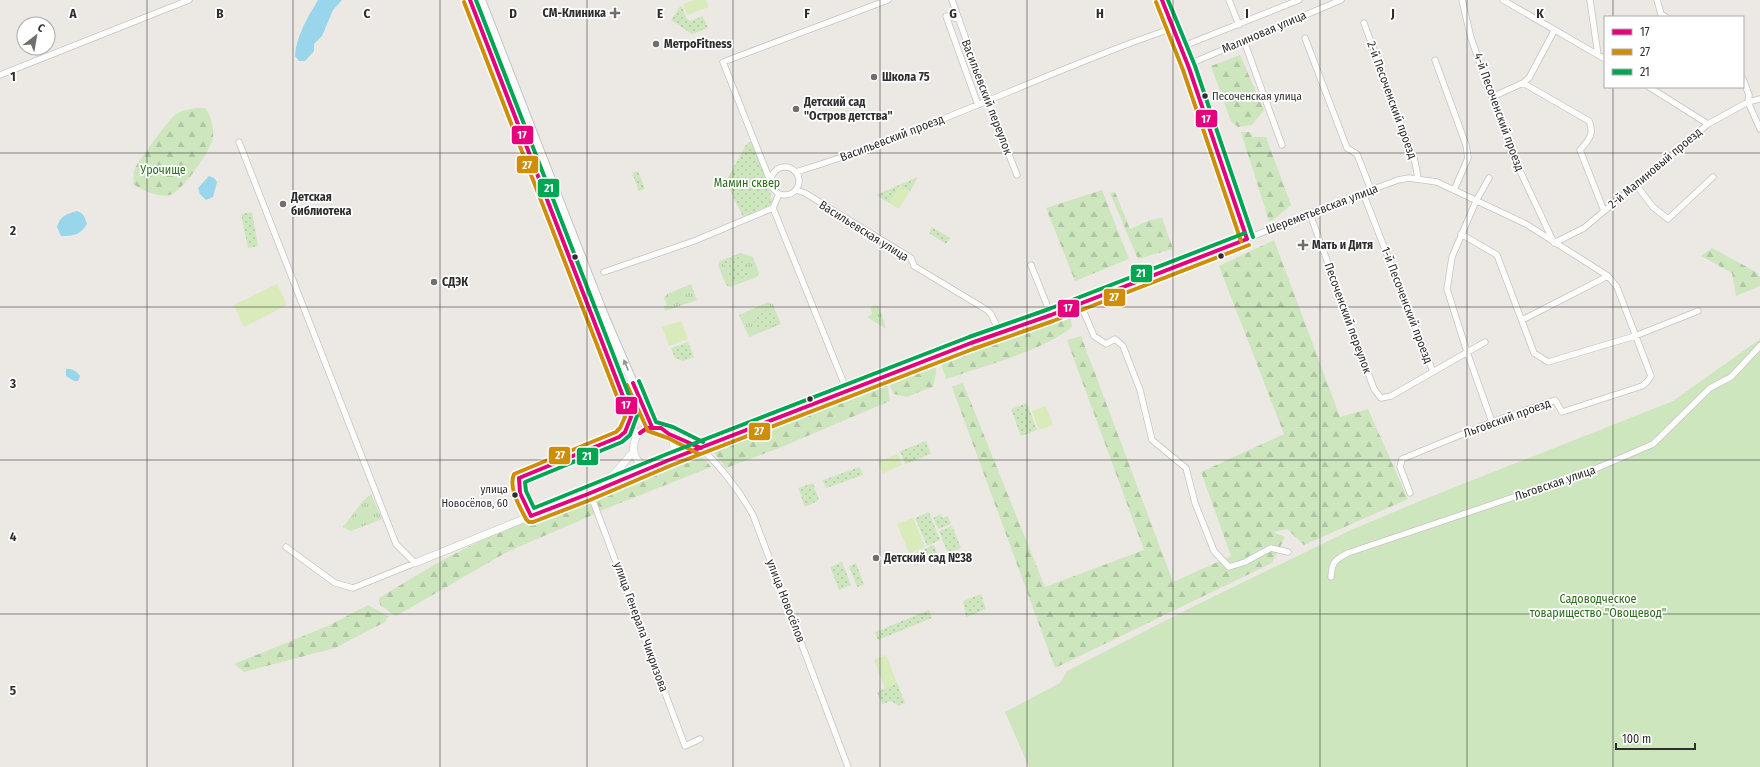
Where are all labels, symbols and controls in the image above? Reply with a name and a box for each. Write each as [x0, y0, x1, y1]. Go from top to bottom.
text: A [68, 6, 77, 21]
text: B [216, 6, 224, 21]
text: C [364, 6, 371, 21]
text: D [509, 6, 517, 21]
place label: СМ-Клиника [543, 6, 606, 20]
text: E [657, 6, 663, 21]
text: F [804, 6, 810, 21]
text: G [949, 6, 957, 21]
text: H [1096, 6, 1104, 21]
text: I [1245, 6, 1249, 21]
text: J [1390, 6, 1395, 21]
text: K [1536, 6, 1544, 21]
marker: СМ-Клиника [609, 7, 621, 19]
street label: Малиновая улица [1220, 8, 1308, 56]
north arrow [16, 16, 56, 56]
legend [1604, 16, 1744, 88]
text: С [35, 21, 47, 35]
text: 17 [1640, 25, 1650, 39]
place label: МетроFitness [664, 37, 732, 51]
street label: Васильевский переулок [959, 38, 1016, 157]
marker: МетроFitness [651, 39, 661, 49]
street label: 2-й Песоченский проезд [1364, 39, 1420, 161]
text: 27 [1640, 45, 1650, 59]
street label: 4-й Песоченский проезд [1471, 51, 1527, 173]
text: 21 [1640, 65, 1650, 79]
text: 1 [10, 69, 16, 84]
place label: Школа 75 [882, 70, 930, 84]
marker: Школа 75 [869, 72, 879, 82]
place label: Песоченская улица [1212, 90, 1302, 103]
marker: Песоченская улица [1200, 91, 1210, 101]
place label: Детский сад "Остров детства" [803, 95, 893, 123]
marker: Детский сад "Остров детства" [791, 104, 801, 114]
line badge: 17 [1195, 109, 1218, 128]
street label: Васильевский проезд [838, 112, 946, 164]
text: 17 [1201, 113, 1211, 126]
line badge: 17 [511, 125, 534, 145]
street label: 2-й Малиновый проезд [1605, 125, 1705, 211]
text: 17 [517, 129, 527, 142]
line badge: 27 [516, 155, 539, 174]
text: 27 [521, 159, 532, 172]
park label: Урочище [139, 163, 186, 177]
park label: Мамин сквер [714, 176, 780, 190]
line badge: 21 [537, 178, 560, 198]
street label: Шереметьевская улица [1264, 181, 1380, 237]
text: 21 [543, 182, 554, 195]
place label: Детская библиотека [290, 190, 351, 218]
street label: Васильевская улица [817, 198, 911, 264]
marker: Детская библиотека [278, 199, 288, 209]
text: 2 [9, 223, 16, 238]
place label: Мать и Дитя [1312, 238, 1373, 252]
marker: Мать и Дитя [1297, 239, 1309, 251]
street label: 1-й Песоченский проезд [1378, 245, 1436, 365]
unlabelled marker [1216, 251, 1226, 261]
unlabelled marker [570, 252, 580, 262]
street label: Песоченский переулок [1321, 261, 1375, 376]
line badge: 21 [1130, 264, 1153, 283]
text: 21 [1135, 267, 1146, 280]
place label: СДЭК [442, 275, 468, 289]
marker: СДЭК [429, 277, 439, 287]
line badge: 27 [1103, 288, 1126, 307]
text: 27 [1108, 291, 1119, 304]
line badge: 17 [1057, 299, 1080, 318]
text: 17 [1063, 302, 1073, 315]
one-way arrow [622, 359, 628, 371]
text: 3 [9, 376, 16, 391]
unlabelled marker [805, 394, 815, 404]
line badge: 17 [615, 396, 638, 415]
street label: Льговский проезд [1462, 396, 1552, 440]
text: 17 [621, 399, 631, 412]
line badge: 27 [748, 422, 771, 441]
text: 27 [753, 425, 764, 438]
line badge: 27 [548, 446, 571, 465]
line badge: 21 [576, 447, 599, 466]
text: 27 [554, 449, 565, 462]
text: 21 [581, 450, 592, 463]
street label: Льговская улица [1513, 463, 1597, 503]
place label: улица Новосёлов, 60 [441, 483, 508, 510]
marker: улица Новосёлов, 60 [510, 490, 520, 500]
text: 4 [10, 529, 17, 544]
place label: Детский сад №38 [883, 551, 973, 565]
marker: Детский сад №38 [871, 553, 881, 563]
street label: улица Новосёлов [764, 557, 808, 645]
street label: улица Генерала Чикризова [611, 560, 671, 694]
park label: Садоводческое товарищество "Овощевод" [1530, 592, 1666, 620]
text: 5 [10, 683, 16, 698]
scale bar [1616, 725, 1695, 751]
text: 100 m [1622, 732, 1651, 746]

